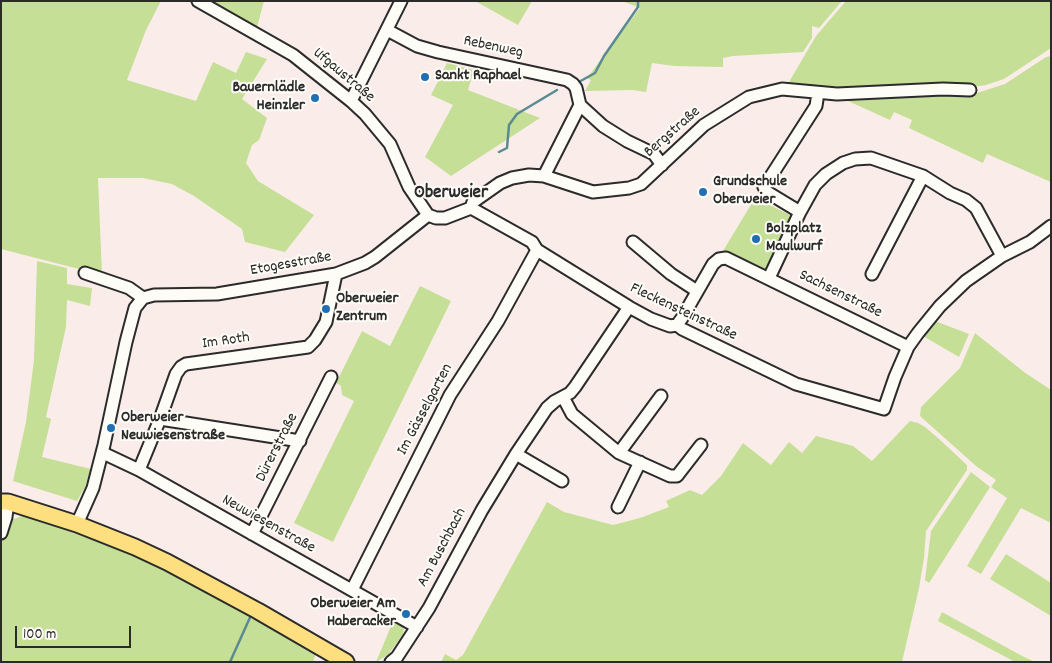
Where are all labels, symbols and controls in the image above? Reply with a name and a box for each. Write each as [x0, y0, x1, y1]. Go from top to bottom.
street label: Rebenweg [461, 32, 525, 64]
street label: Ufgaustraße [308, 44, 378, 108]
place label: Sankt Raphael [435, 67, 521, 87]
marker: Sankt Raphael [419, 71, 431, 83]
place label: Bauernlädle Heinzler [233, 79, 305, 117]
marker: Bauernlädle Heinzler [309, 92, 321, 104]
street label: Bergstraße [641, 103, 705, 163]
place label: Grundschule Oberweier [713, 173, 787, 211]
district label: Oberweier [414, 183, 488, 205]
marker: Grundschule Oberweier [697, 186, 709, 198]
place label: Bolzplatz Maulwurf [766, 220, 822, 258]
marker: Bolzplatz Maulwurf [750, 233, 762, 245]
street label: Etogesstraße [249, 248, 333, 282]
street label: Sachsenstraße [795, 267, 885, 323]
street label: Fleckensteinstraße [626, 280, 740, 346]
place label: Oberweier Zentrum [336, 290, 398, 328]
marker: Oberweier Zentrum [320, 303, 332, 315]
street label: Im Roth [201, 329, 251, 355]
street label: Im Gässelgarten [394, 361, 458, 459]
place label: Oberweier Neuwiesenstraße [121, 409, 225, 447]
street label: Dürerstraße [252, 410, 304, 486]
marker: Oberweier Neuwiesenstraße [105, 422, 117, 434]
street label: Neuwiesenstraße [218, 491, 318, 559]
street label: Am Buschbach [414, 505, 472, 591]
place label: Oberweier Am Haberacker [310, 595, 396, 633]
marker: Oberweier Am Haberacker [400, 608, 412, 620]
scale bar [18, 616, 134, 648]
text: 100 m [23, 624, 56, 646]

